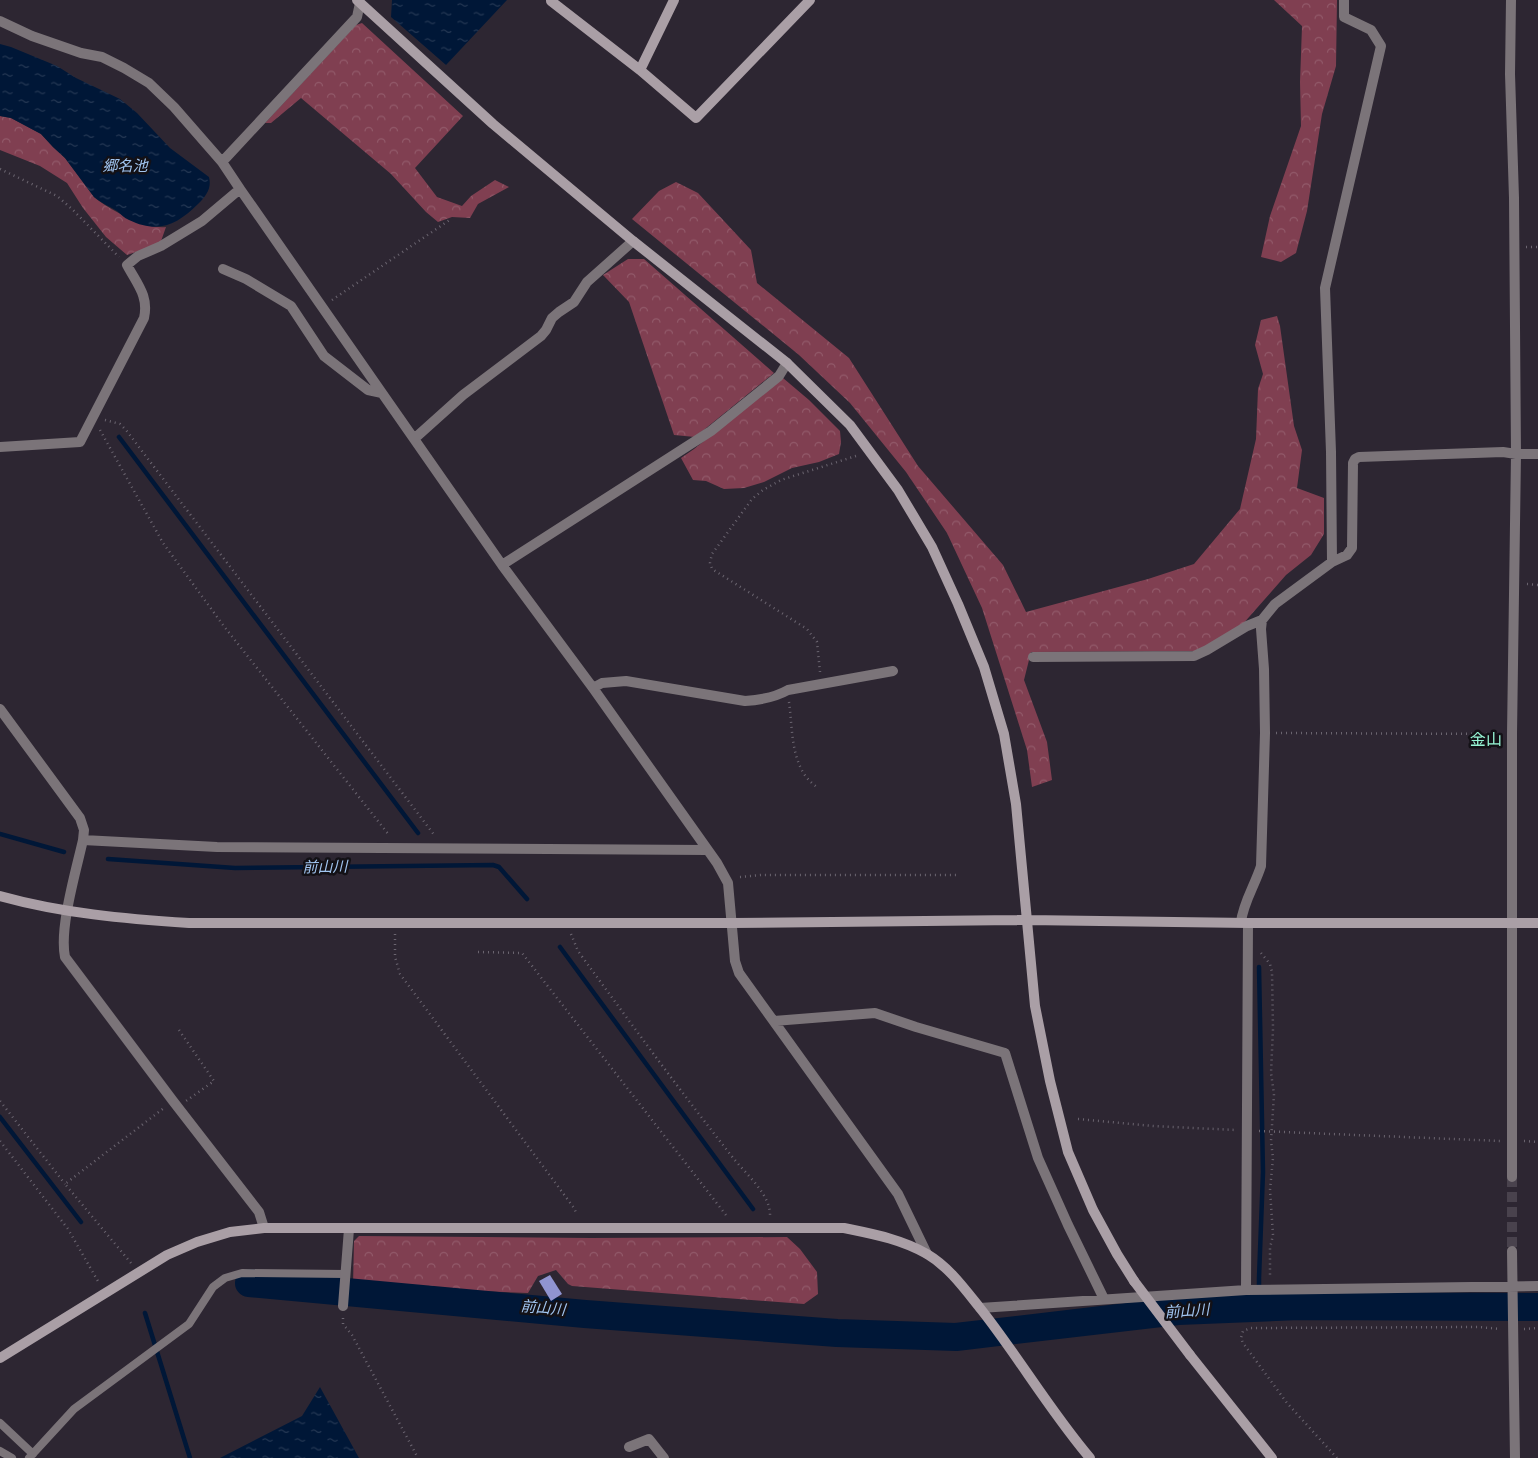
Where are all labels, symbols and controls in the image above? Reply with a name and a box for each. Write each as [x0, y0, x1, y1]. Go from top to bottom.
water label: 郷名池 [102, 157, 149, 175]
district label: 金山 [1470, 730, 1502, 749]
water label: 前山川 [302, 858, 350, 876]
water label: 前山川 [520, 1297, 568, 1319]
water label: 前山川 [1164, 1300, 1212, 1322]

